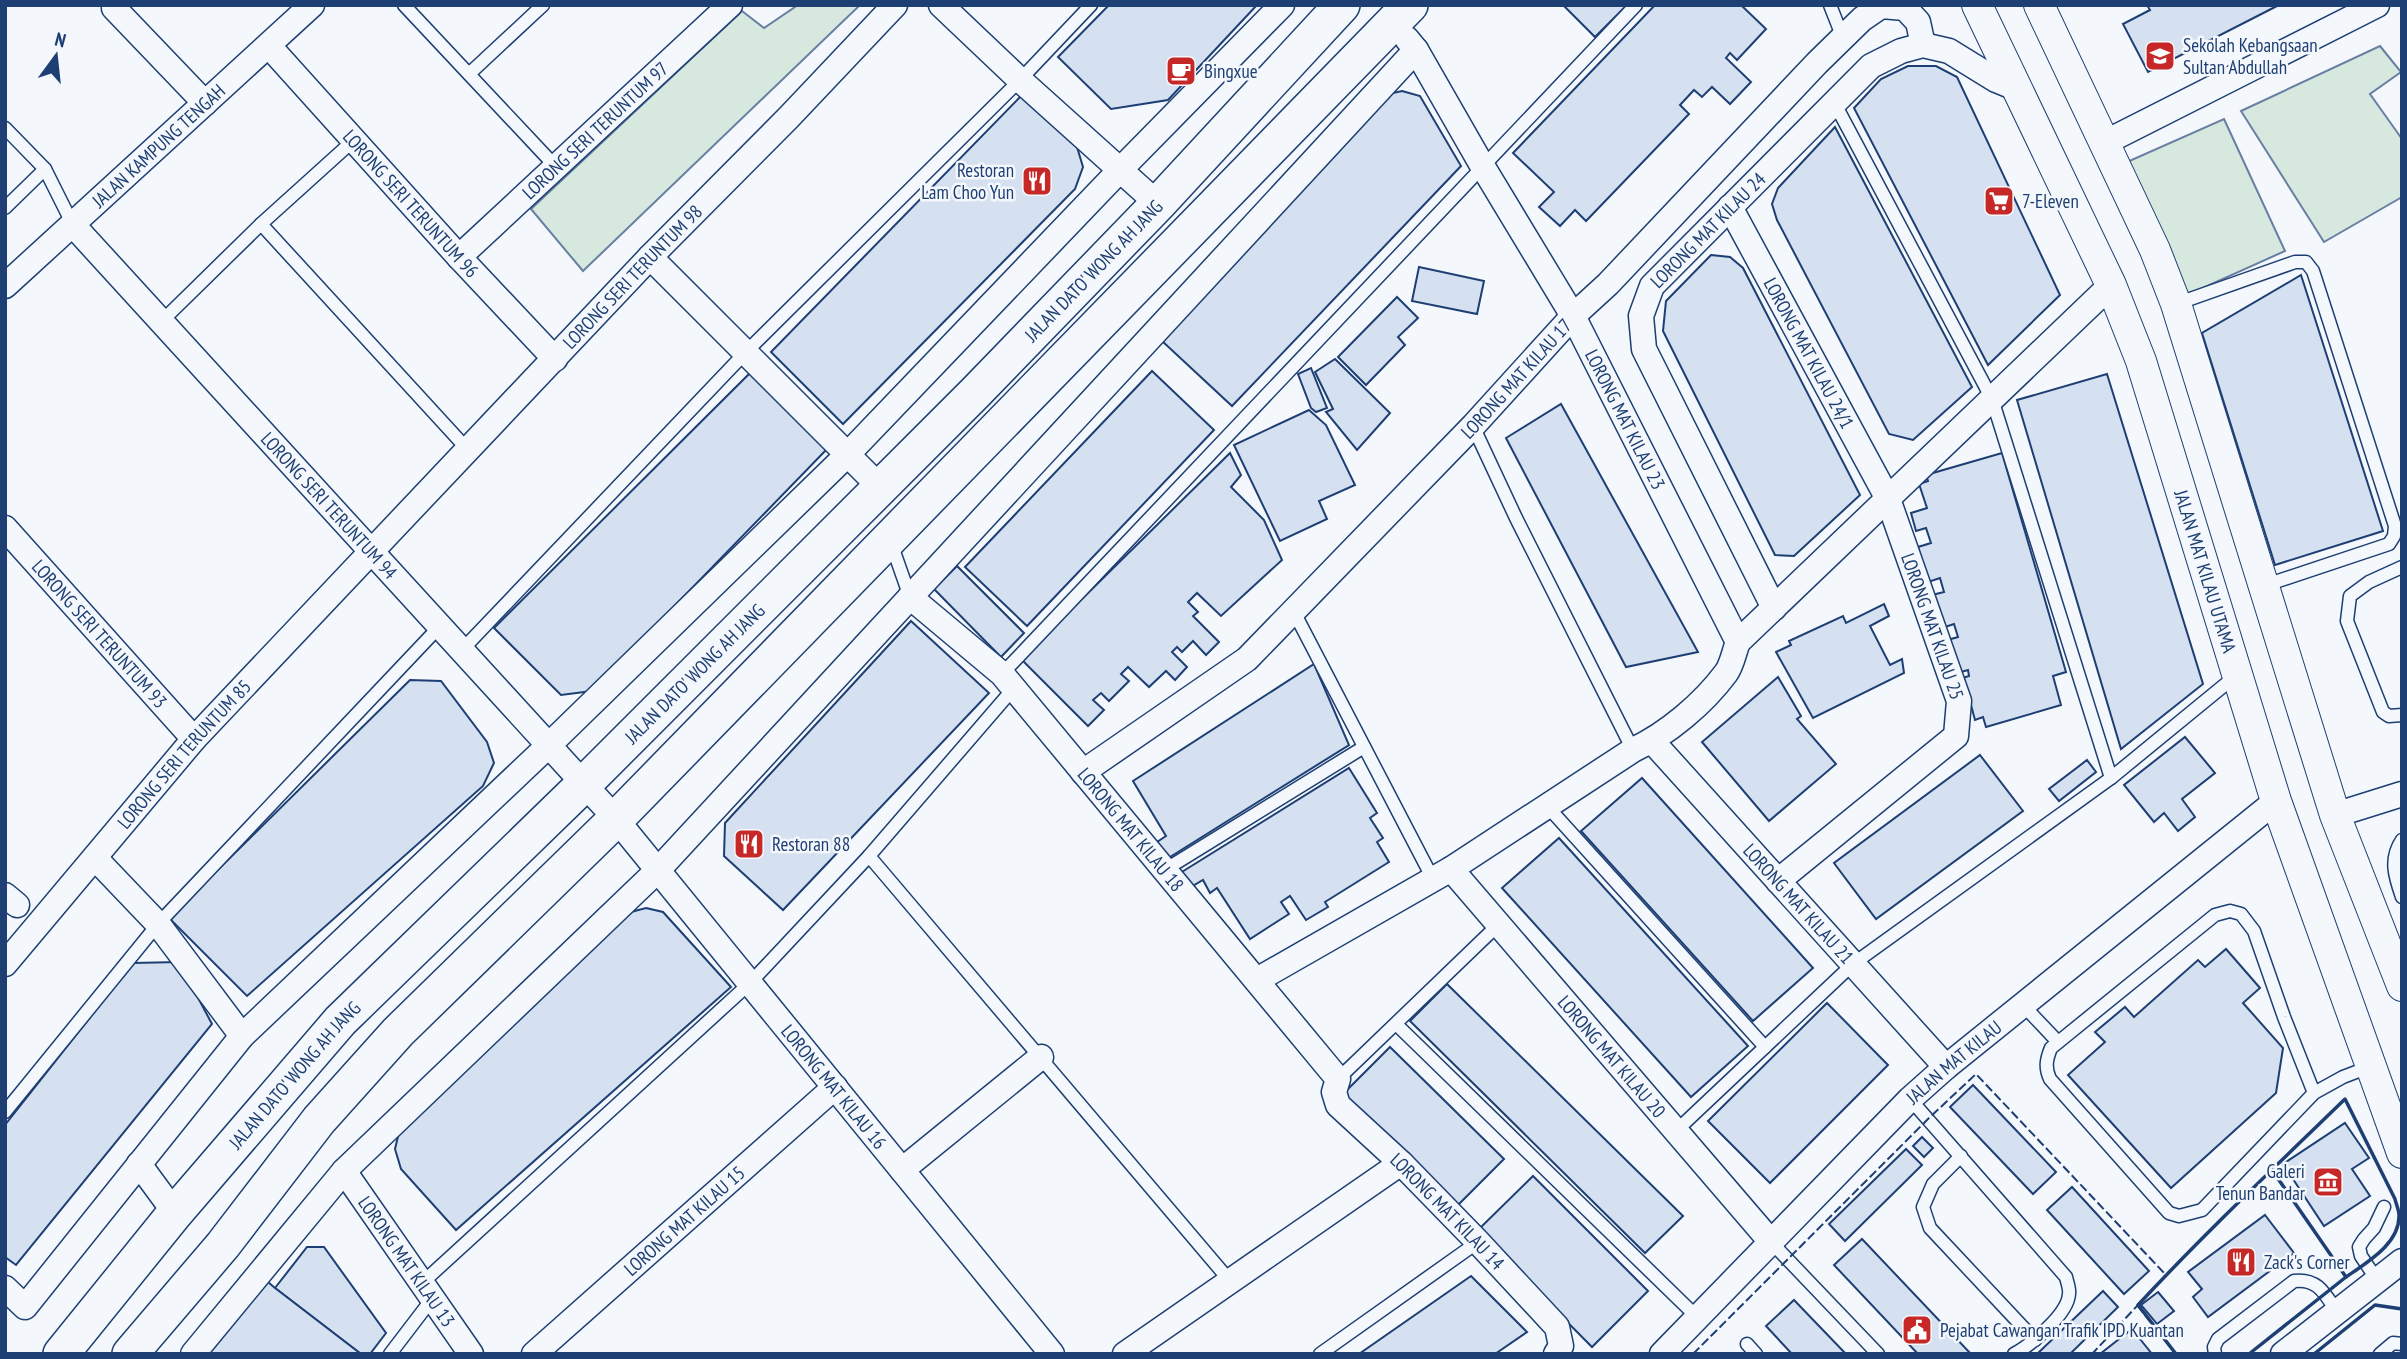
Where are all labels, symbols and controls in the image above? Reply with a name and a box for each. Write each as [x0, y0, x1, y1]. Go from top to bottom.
north arrow [21, 21, 91, 91]
text: N [52, 27, 68, 52]
place label: Sekolah Kebangsaan Sultan Abdullah [2183, 33, 2318, 79]
school or university icon: Sekolah Kebangsaan Sultan Abdullah [2143, 39, 2177, 73]
cafe icon: Bingxue [1164, 54, 1198, 88]
street label: LORONG SERI TERUNTUM 97 [517, 57, 673, 204]
place label: Bingxue [1204, 59, 1258, 83]
street label: JALAN KAMPUNG TENGAH [86, 79, 230, 213]
street label: LORONG SERI TERUNTUM 96 [338, 125, 484, 282]
place label: Restoran Lam Choo Yun [921, 158, 1014, 204]
restaurant icon: Restoran Lam Choo Yun [1020, 164, 1054, 198]
street label: LORONG MAT KILAU 24 [1645, 167, 1771, 293]
supermarket icon: 7-Eleven [1982, 184, 2016, 218]
place label: 7-Eleven [2022, 189, 2079, 213]
street label: JALAN DATO' WONG AH JANG [1019, 195, 1168, 347]
street label: LORONG SERI TERUNTUM 98 [558, 200, 707, 354]
street label: LORONG MAT KILAU 24/1 [1758, 273, 1860, 433]
street label: LORONG MAT KILAU 17 [1456, 314, 1577, 443]
street label: LORONG MAT KILAU 23 [1580, 345, 1671, 493]
street label: LORONG SERI TERUNTUM 94 [256, 427, 403, 584]
street label: JALAN MAT KILAU UTAMA [2169, 486, 2242, 656]
street label: LORONG MAT KILAU 25 [1896, 550, 1970, 703]
street label: LORONG SERI TERUNTUM 93 [27, 555, 172, 713]
street label: JALAN DATO' WONG AH JANG [619, 598, 770, 749]
street label: LORONG SERI TERUNTUM 85 [112, 674, 256, 833]
street label: LORONG MAT KILAU 18 [1073, 763, 1189, 896]
restaurant icon: Restoran 88 [732, 827, 766, 861]
place label: Restoran 88 [772, 832, 850, 856]
street label: LORONG MAT KILAU 21 [1738, 839, 1859, 969]
street label: LORONG MAT KILAU 20 [1553, 990, 1671, 1123]
street label: JALAN DATO' WONG AH JANG [223, 996, 365, 1154]
street label: JALAN MAT KILAU [1900, 1015, 2006, 1110]
street label: LORONG MAT KILAU 16 [776, 1019, 892, 1154]
street label: LORONG MAT KILAU 14 [1386, 1147, 1510, 1275]
place label: Galeri Tenun Bandar [2216, 1159, 2306, 1205]
street label: LORONG MAT KILAU 15 [619, 1161, 750, 1281]
museum icon: Galeri Tenun Bandar [2311, 1165, 2345, 1199]
street label: LORONG MAT KILAU 13 [353, 1191, 460, 1331]
restaurant icon: Zack's Corner [2224, 1245, 2258, 1279]
place label: Zack's Corner [2264, 1250, 2350, 1274]
public building icon: Pejabat Cawangan Trafik IPD Kuantan [1900, 1313, 1934, 1347]
place label: Pejabat Cawangan Trafik IPD Kuantan [1940, 1318, 2184, 1342]

